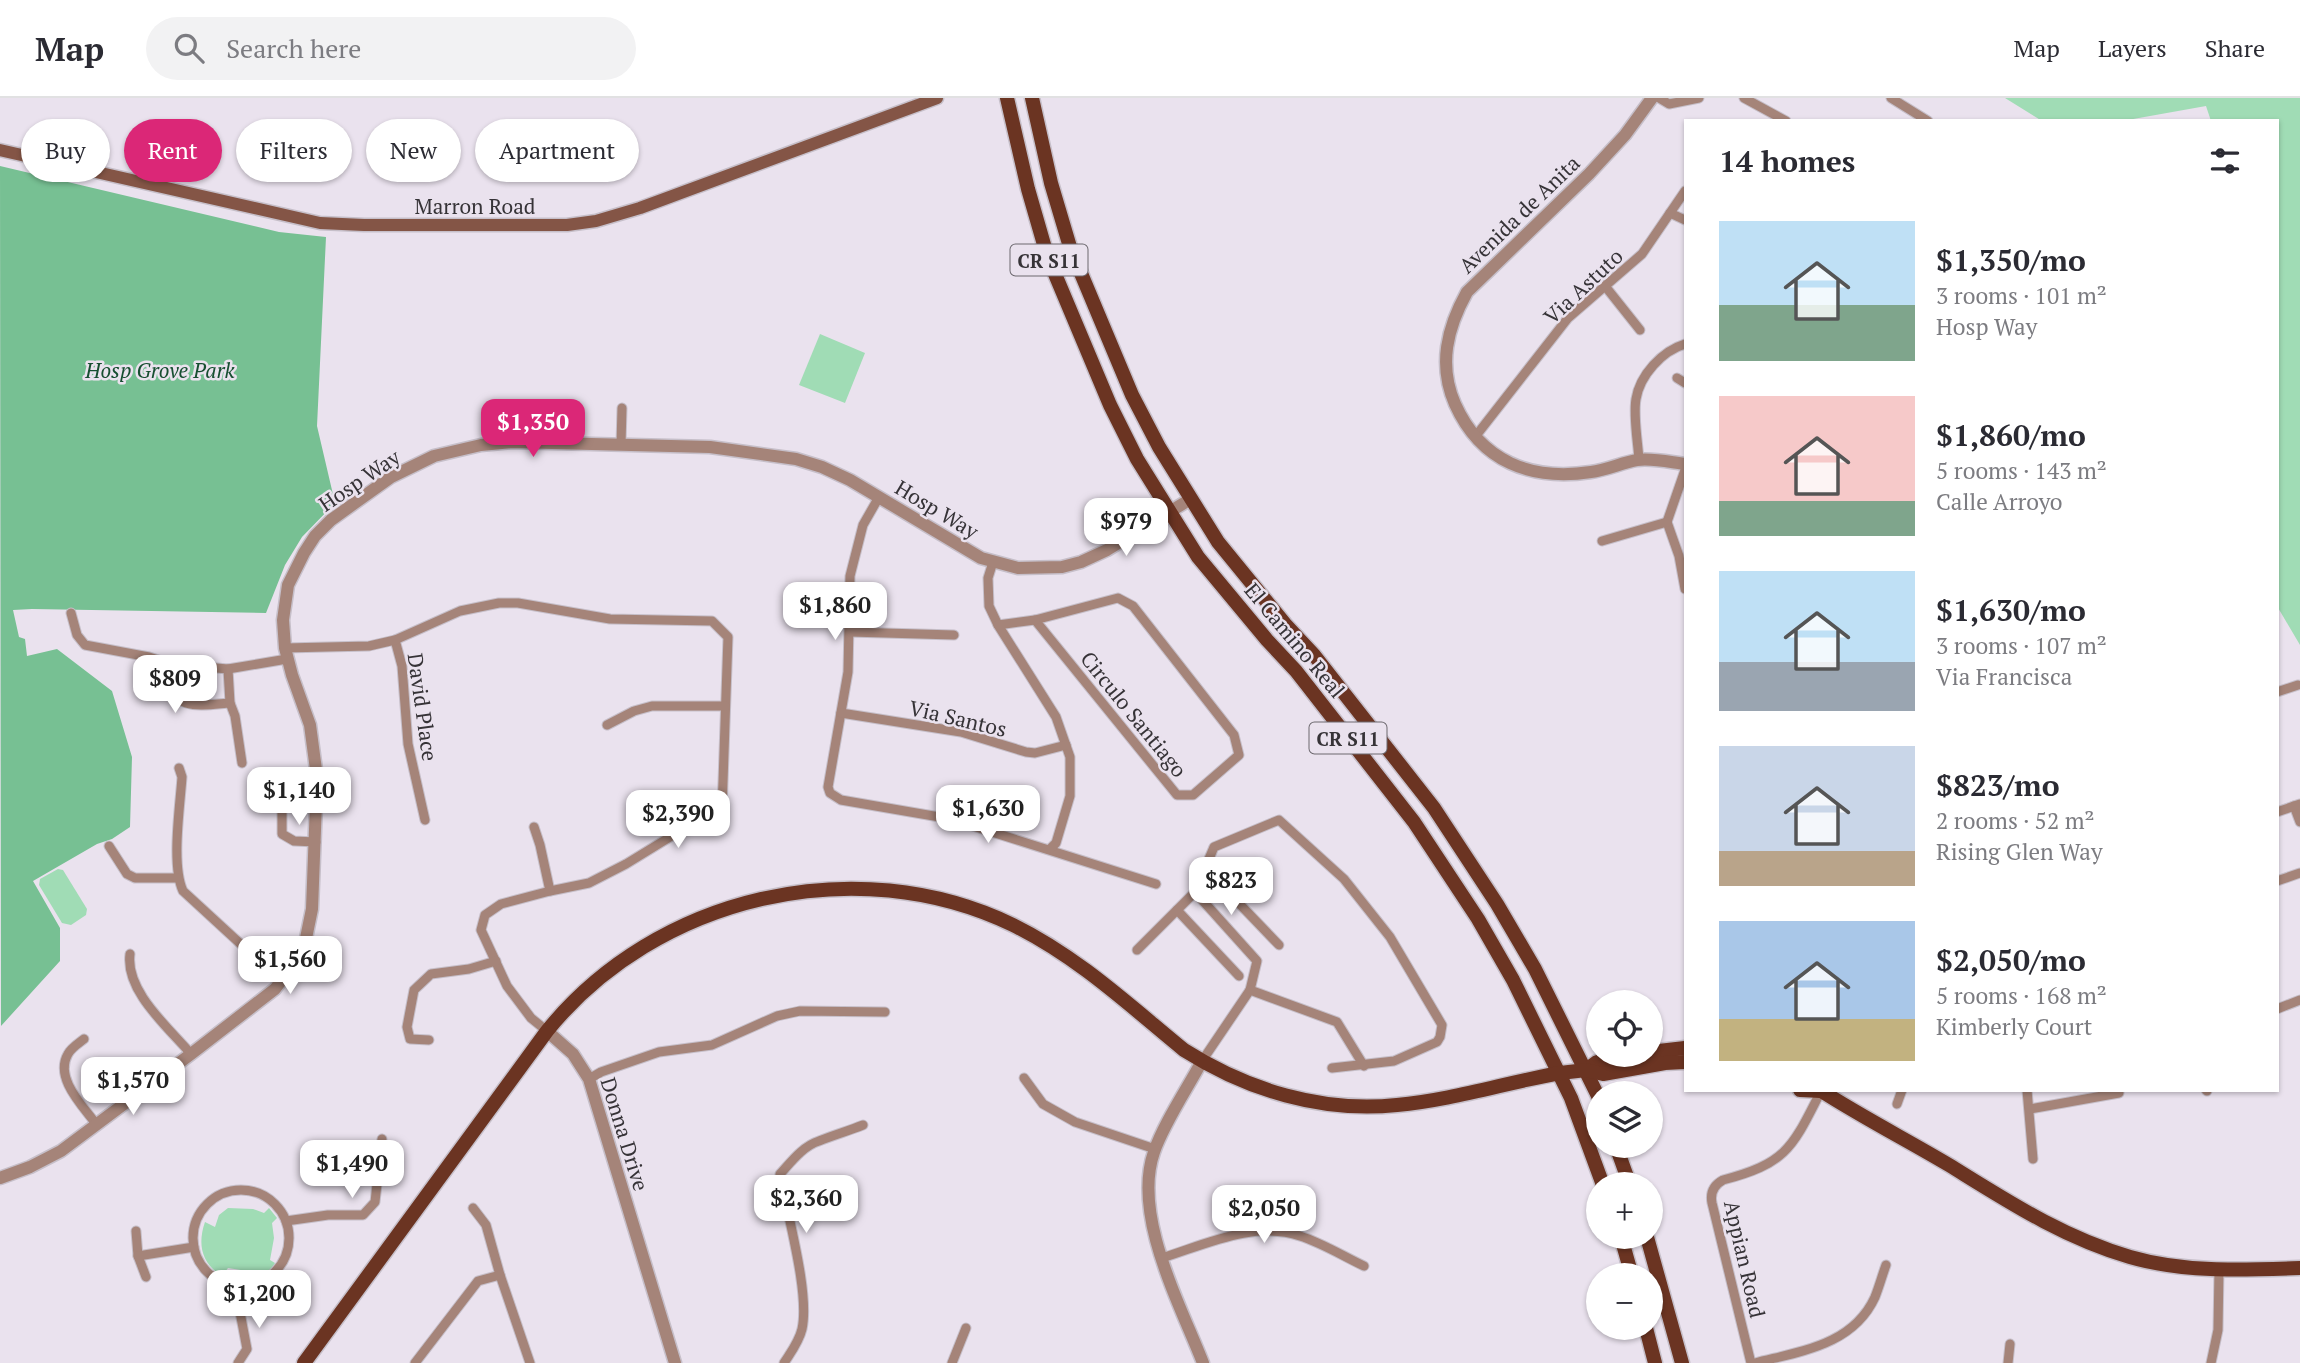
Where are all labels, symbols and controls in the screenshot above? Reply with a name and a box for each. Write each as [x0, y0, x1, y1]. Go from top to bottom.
search box [146, 17, 636, 80]
text: Map [35, 27, 104, 70]
icon: search [170, 29, 208, 67]
text: Search here [226, 31, 361, 65]
text: Map [2013, 32, 2060, 64]
text: Layers [2098, 32, 2167, 64]
text: Share [2205, 32, 2265, 64]
chip: Buy [21, 119, 110, 182]
chip: Rent [124, 119, 222, 182]
chip: Filters [236, 119, 352, 182]
chip: New [366, 119, 461, 182]
chip: Apartment [475, 119, 639, 182]
text: 14 homes [1719, 141, 1855, 181]
icon: filters [2206, 142, 2244, 180]
street label: Avenida de Anita [1452, 149, 1586, 279]
street label: Marron Road [415, 192, 536, 220]
text: $1,350/mo [1936, 240, 2086, 280]
street label: Via Astuto [1537, 242, 1629, 330]
road number: CR S11 [1010, 244, 1088, 276]
icon: home [1775, 249, 1859, 333]
text: 3 rooms · 101 m² [1936, 280, 2107, 311]
text: Hosp Way [1936, 311, 2037, 342]
park label: Hosp Grove Park [84, 356, 236, 384]
pin: $1,350 [476, 400, 590, 459]
text: $1,350 [497, 406, 569, 437]
text: $1,860/mo [1936, 415, 2086, 455]
icon: home [1775, 424, 1859, 508]
street label: Hosp Way [313, 442, 405, 517]
text: 5 rooms · 143 m² [1936, 455, 2107, 486]
street label: Hosp Way [890, 473, 984, 545]
text: Calle Arroyo [1936, 486, 2063, 517]
pin: $979 [1085, 498, 1167, 558]
text: $979 [1100, 505, 1152, 536]
street label: El Camino Real [1239, 577, 1351, 703]
pin: $1,860 [778, 582, 892, 642]
text: $1,860 [799, 589, 871, 620]
text: $1,630/mo [1936, 590, 2086, 630]
icon: home [1775, 599, 1859, 683]
text: 3 rooms · 107 m² [1936, 630, 2107, 661]
street label: Circulo Santiago [1075, 645, 1193, 783]
street label: David Place [402, 651, 444, 763]
pin: $809 [134, 656, 216, 715]
text: Via Francisca [1936, 661, 2072, 692]
text: $809 [149, 662, 201, 693]
street label: Via Santos [907, 693, 1009, 743]
road number: CR S11 [1310, 722, 1386, 754]
text: $823/mo [1936, 765, 2060, 805]
pin: $1,140 [242, 768, 356, 827]
text: $1,140 [263, 774, 335, 805]
icon: home [1775, 774, 1859, 858]
pin: $1,630 [931, 786, 1045, 845]
pin: $2,390 [621, 790, 735, 850]
text: $1,630 [952, 792, 1024, 823]
text: $2,390 [642, 797, 714, 828]
text: 2 rooms · 52 m² [1936, 805, 2095, 836]
text: Rising Glen Way [1936, 836, 2103, 867]
pin: $823 [1190, 858, 1272, 917]
text: $823 [1205, 864, 1257, 895]
pin: $1,560 [233, 936, 347, 996]
text: $2,050/mo [1936, 940, 2086, 980]
text: $1,560 [254, 943, 326, 974]
icon: home [1775, 949, 1859, 1033]
text: 5 rooms · 168 m² [1936, 980, 2107, 1011]
map controls [1586, 990, 1663, 1340]
button: locate [1586, 990, 1663, 1067]
text: Kimberly Court [1936, 1011, 2092, 1042]
pin: $1,570 [76, 1058, 190, 1117]
text: $1,570 [97, 1064, 169, 1095]
street label: Donna Drive [594, 1074, 656, 1194]
button: layers [1586, 1081, 1663, 1158]
pin: $1,490 [295, 1140, 409, 1200]
text: $1,490 [316, 1147, 388, 1178]
button: + [1586, 1172, 1663, 1249]
pin: $2,360 [749, 1176, 863, 1235]
text: $2,360 [770, 1182, 842, 1213]
pin: $2,050 [1207, 1186, 1321, 1245]
text: $2,050 [1228, 1192, 1300, 1223]
street label: Appian Road [1718, 1198, 1772, 1321]
button: − [1586, 1263, 1663, 1340]
pin: $1,200 [202, 1270, 316, 1330]
text: $1,200 [223, 1277, 295, 1308]

